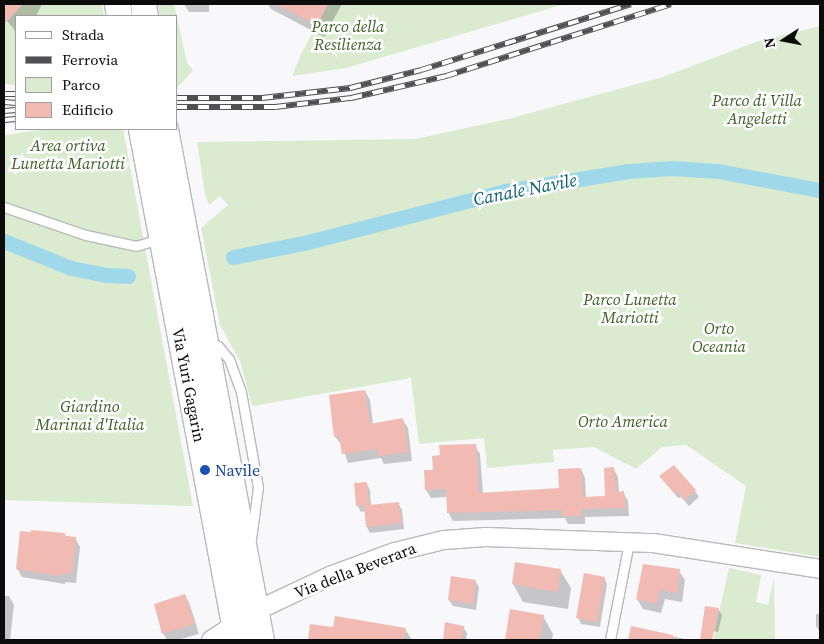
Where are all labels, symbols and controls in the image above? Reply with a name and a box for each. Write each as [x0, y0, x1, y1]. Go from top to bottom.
legend [15, 15, 178, 130]
north arrow [759, 15, 809, 65]
park label: Parco della Resilienza [312, 16, 384, 54]
text: Strada [62, 24, 104, 45]
text: N [758, 36, 780, 50]
text: Ferrovia [62, 49, 118, 70]
text: Parco [62, 74, 100, 95]
park label: Parco di Villa Angeletti [712, 90, 802, 128]
text: Edificio [62, 99, 113, 120]
park label: Area ortiva Lunetta Mariotti [11, 135, 125, 173]
water label: Canale Navile [472, 169, 578, 211]
park label: Parco Lunetta Mariotti [583, 289, 677, 327]
park label: Orto Oceania [692, 318, 746, 356]
street label: Via Yuri Gagarin [168, 326, 210, 444]
park label: Giardino Marinai d'Italia [36, 396, 144, 434]
park label: Orto America [578, 411, 668, 431]
place label: Navile [215, 460, 260, 480]
marker: Navile [199, 464, 211, 476]
street label: Via della Beverara [292, 538, 418, 602]

